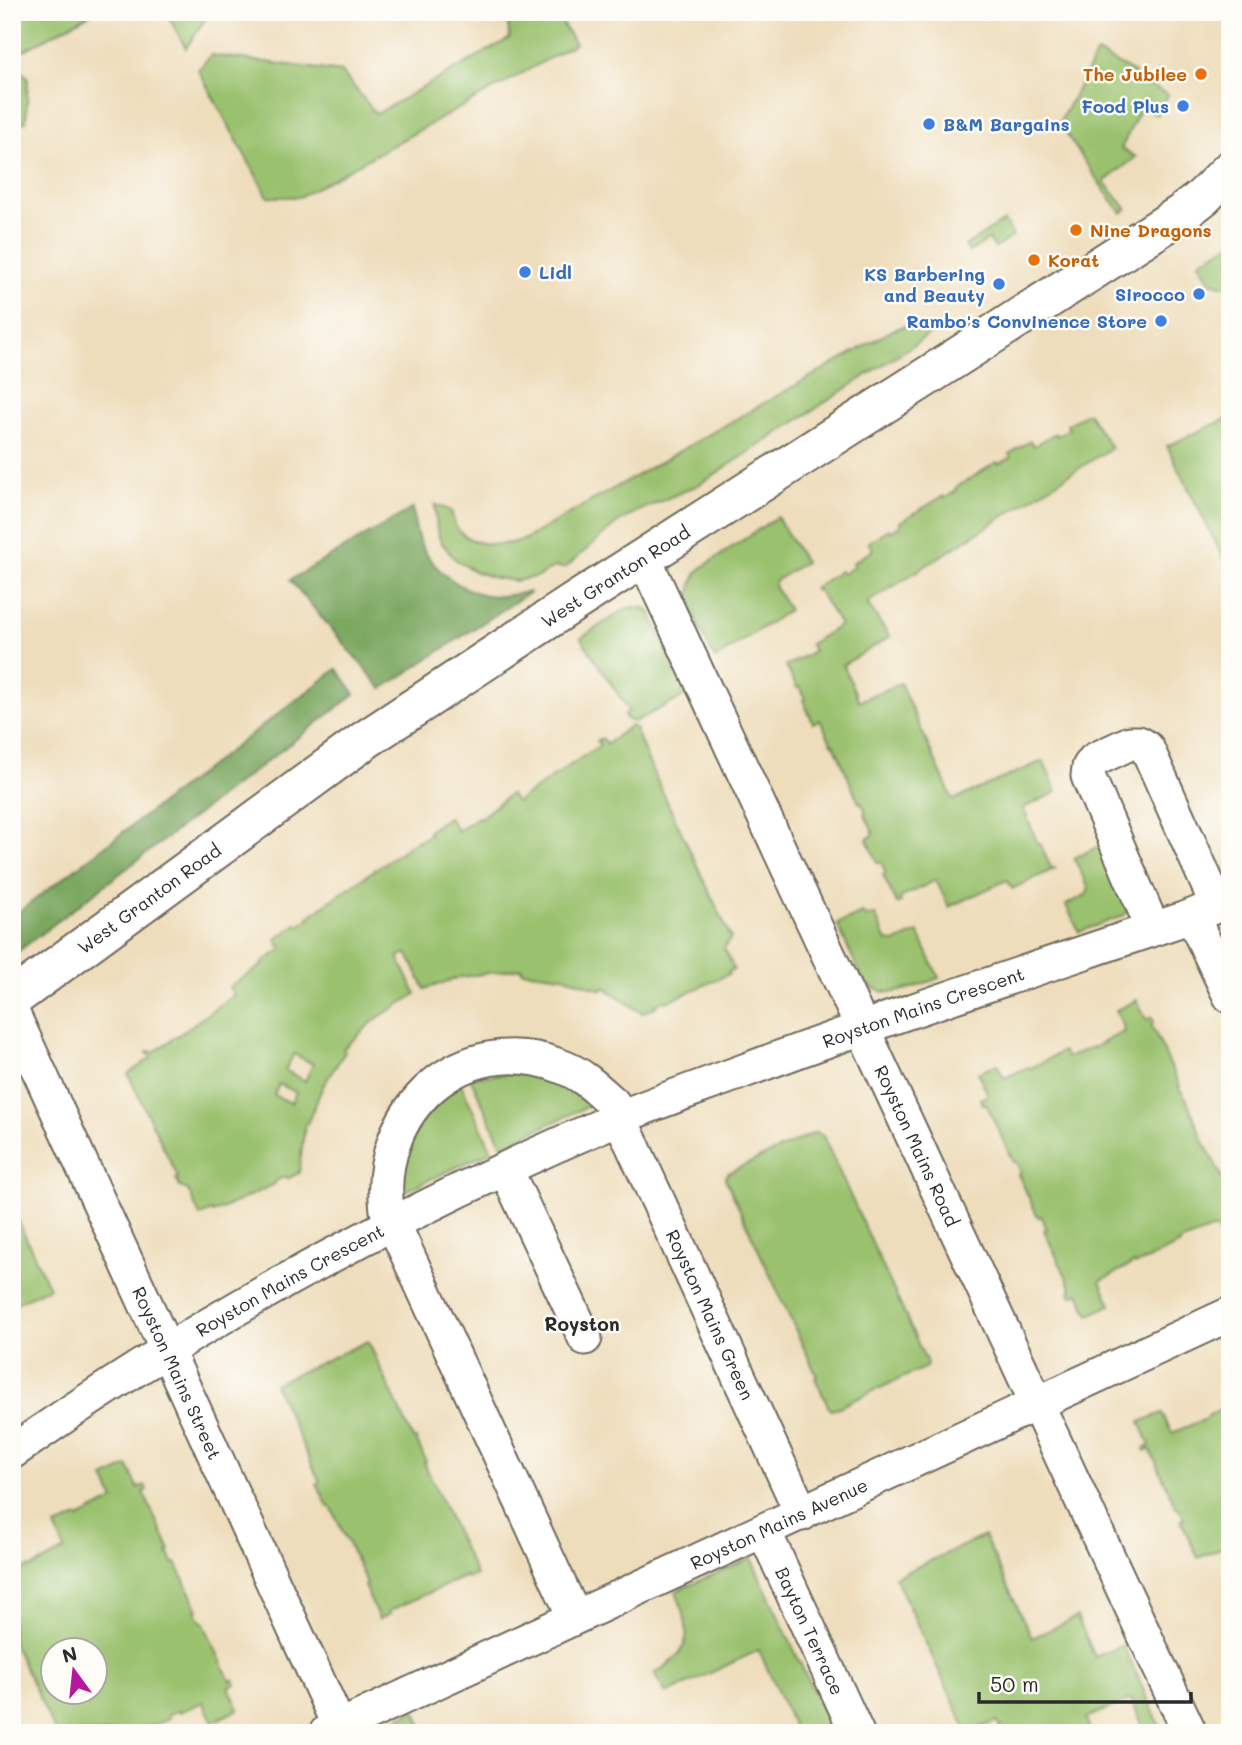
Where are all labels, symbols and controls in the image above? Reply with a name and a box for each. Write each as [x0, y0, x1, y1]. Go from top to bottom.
place label: The Jubilee [1083, 62, 1187, 86]
marker: The Jubilee [1193, 66, 1209, 82]
place label: Food Plus [1081, 94, 1169, 118]
marker: Food Plus [1175, 98, 1191, 114]
place label: B&M Bargains [943, 112, 1070, 136]
marker: B&M Bargains [921, 116, 937, 132]
place label: Nine Dragons [1090, 218, 1212, 242]
marker: Nine Dragons [1068, 222, 1084, 238]
place label: Korat [1048, 248, 1099, 272]
marker: Korat [1026, 252, 1042, 268]
place label: Lidl [539, 260, 572, 284]
place label: KS Barbering and Beauty [864, 262, 985, 307]
marker: Lidl [517, 264, 533, 280]
marker: KS Barbering and Beauty [991, 276, 1007, 292]
place label: Sirocco [1115, 282, 1185, 306]
marker: Sirocco [1191, 286, 1207, 302]
place label: Rambo's Convinence Store [906, 309, 1147, 333]
marker: Rambo's Convinence Store [1153, 313, 1169, 329]
street label: West Granton Road [536, 519, 694, 633]
street label: West Granton Road [73, 838, 226, 959]
street label: Royston Mains Crescent [819, 961, 1027, 1053]
street label: Royston Mains Road [869, 1061, 965, 1230]
street label: Royston Mains Crescent [191, 1218, 388, 1342]
street label: Royston Mains Green [661, 1225, 760, 1404]
street label: Royston Mains Street [127, 1283, 227, 1463]
district label: Royston [544, 1311, 620, 1336]
street label: Royston Mains Avenue [686, 1472, 871, 1575]
street label: Bayton Terrace [770, 1563, 850, 1699]
north arrow [38, 1636, 108, 1706]
text: N [59, 1640, 80, 1668]
scale bar [979, 1661, 1191, 1705]
text: 50 m [990, 1670, 1039, 1697]

